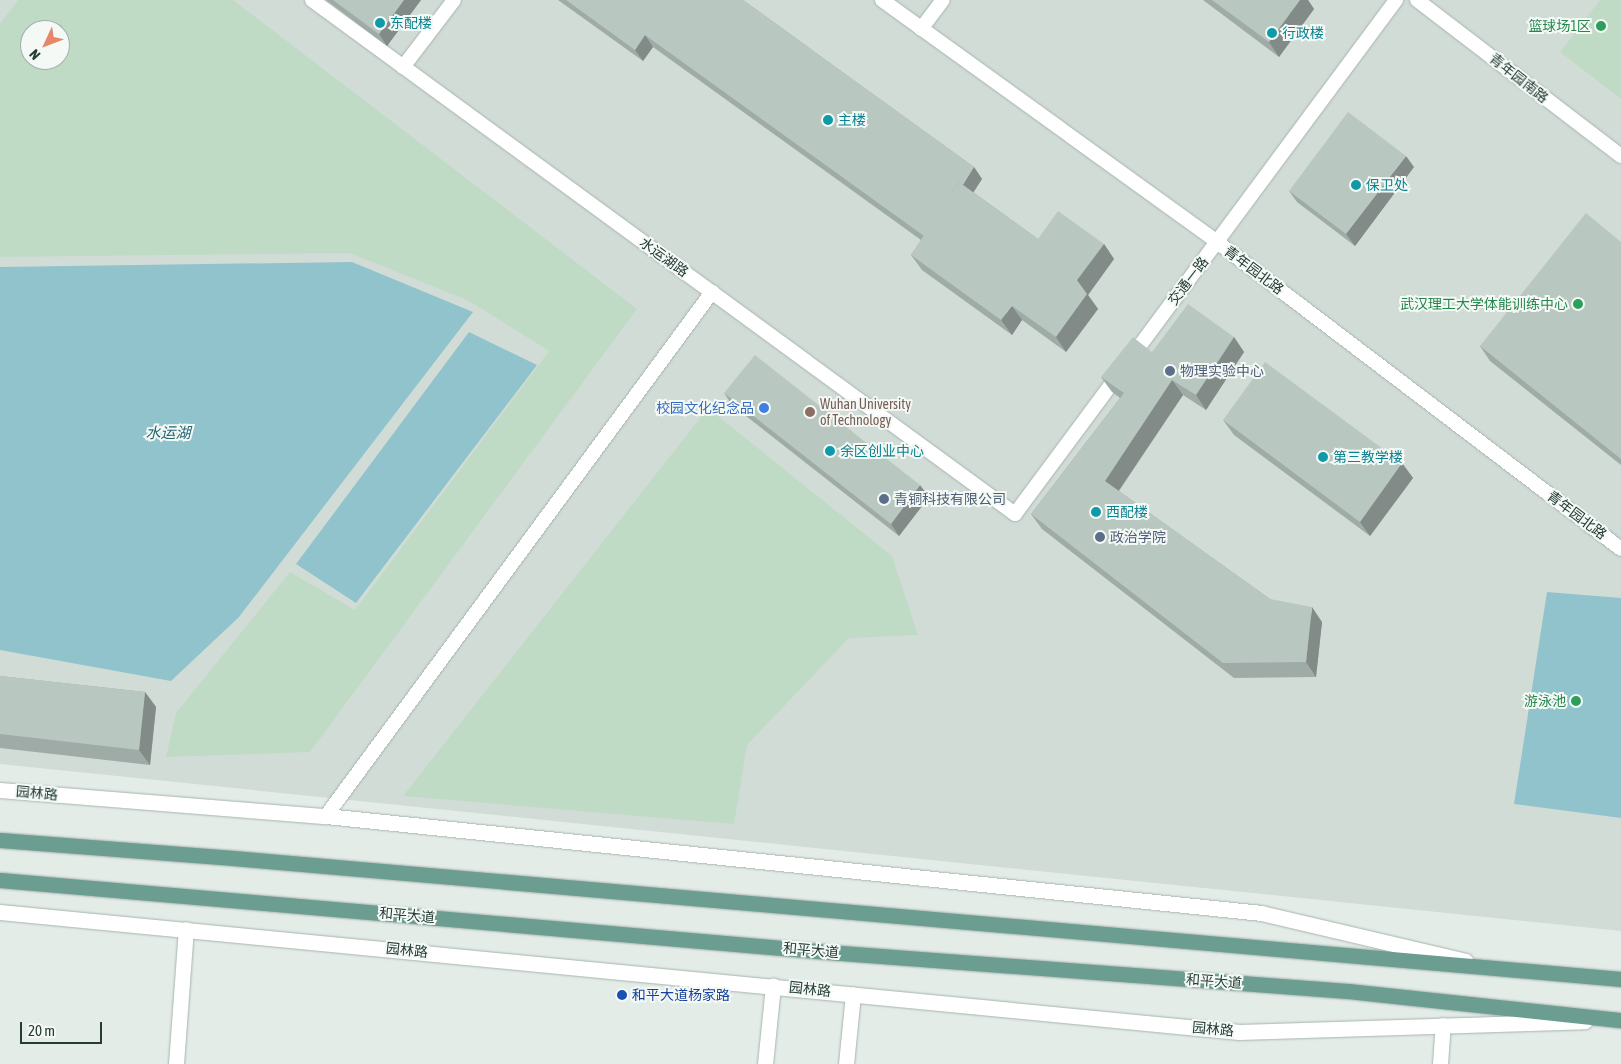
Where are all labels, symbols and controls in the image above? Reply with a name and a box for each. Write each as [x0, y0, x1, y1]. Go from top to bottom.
place label: 东配楼 [390, 15, 432, 31]
marker: 东配楼 [374, 17, 386, 29]
place label: 篮球场1区 [1528, 18, 1591, 34]
north arrow [20, 20, 70, 70]
marker: 篮球场1区 [1595, 20, 1607, 32]
place label: 行政楼 [1282, 25, 1324, 41]
marker: 行政楼 [1266, 27, 1278, 39]
text: N [26, 46, 43, 63]
street label: 青年园南路 [1486, 50, 1552, 106]
place label: 主楼 [838, 112, 866, 128]
marker: 主楼 [822, 114, 834, 126]
place label: 保卫处 [1366, 177, 1408, 193]
marker: 保卫处 [1350, 179, 1362, 191]
street label: 水运湖路 [636, 234, 692, 280]
street label: 青年园北路 [1221, 242, 1287, 298]
street label: 交通一路 [1164, 254, 1212, 308]
place label: 武汉理工大学体能训练中心 [1400, 296, 1568, 312]
marker: 武汉理工大学体能训练中心 [1572, 298, 1584, 310]
place label: 物理实验中心 [1180, 363, 1264, 379]
marker: 物理实验中心 [1164, 365, 1176, 377]
place label: Wuhan University of Technology [820, 396, 911, 428]
place label: 校园文化纪念品 [656, 400, 754, 416]
marker: 校园文化纪念品 [758, 402, 770, 414]
marker: Wuhan University of Technology [804, 406, 816, 418]
water label: 水运湖 [146, 424, 190, 442]
place label: 余区创业中心 [840, 443, 924, 459]
marker: 余区创业中心 [824, 445, 836, 457]
place label: 第三教学楼 [1333, 449, 1403, 465]
marker: 第三教学楼 [1317, 451, 1329, 463]
street label: 青年园北路 [1544, 487, 1610, 543]
place label: 青铜科技有限公司 [894, 491, 1006, 507]
marker: 青铜科技有限公司 [878, 493, 890, 505]
place label: 西配楼 [1106, 504, 1148, 520]
marker: 西配楼 [1090, 506, 1102, 518]
place label: 政治学院 [1110, 529, 1166, 545]
marker: 政治学院 [1094, 531, 1106, 543]
place label: 游泳池 [1524, 693, 1566, 709]
marker: 游泳池 [1570, 695, 1582, 707]
street label: 园林路 [15, 783, 59, 803]
street label: 和平大道 [378, 904, 436, 926]
street label: 园林路 [385, 939, 429, 961]
street label: 和平大道 [782, 939, 840, 961]
street label: 和平大道 [1185, 971, 1243, 991]
street label: 园林路 [788, 978, 832, 1000]
place label: 和平大道杨家路 [632, 987, 730, 1003]
marker: 和平大道杨家路 [616, 989, 628, 1001]
scale bar [22, 1012, 105, 1044]
street label: 园林路 [1191, 1019, 1235, 1039]
text: 20 m [28, 1022, 55, 1039]

